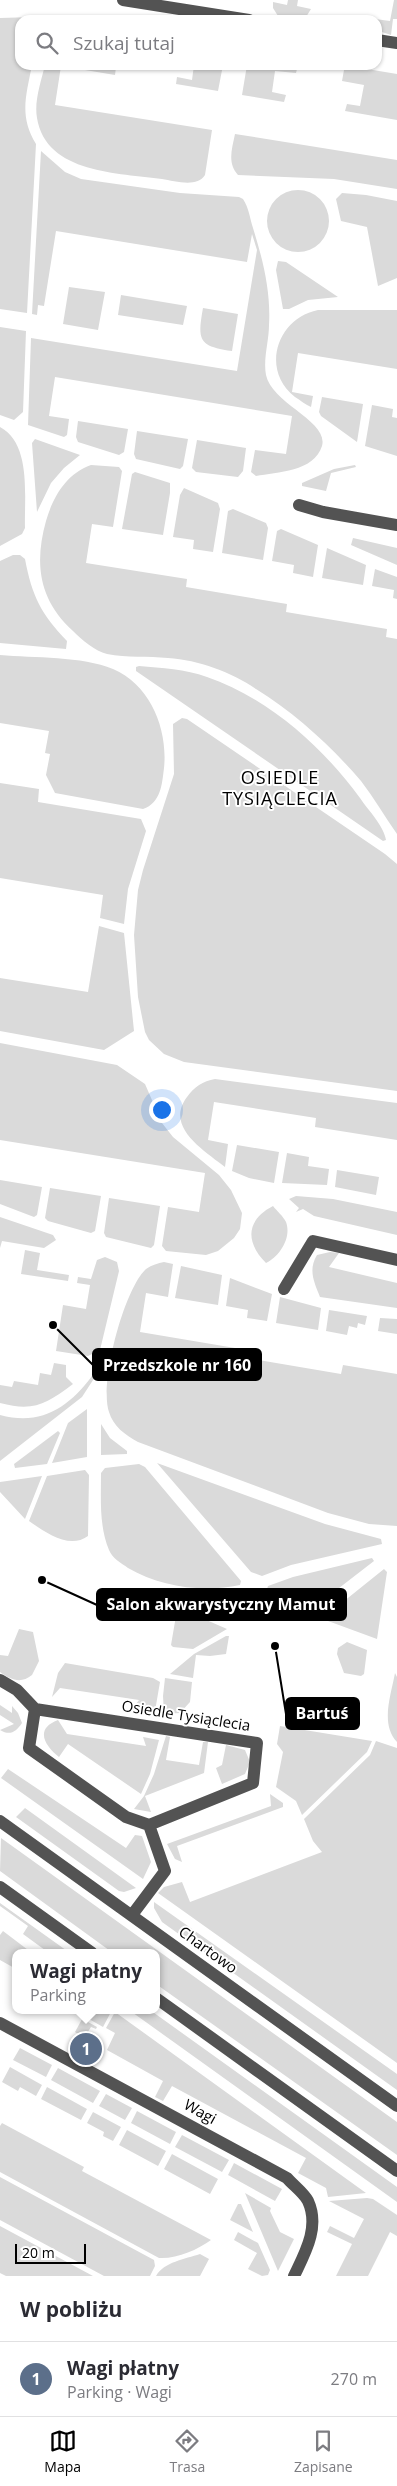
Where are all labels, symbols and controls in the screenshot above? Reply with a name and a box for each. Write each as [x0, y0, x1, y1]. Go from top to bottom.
search box [15, 15, 382, 70]
icon: search [33, 29, 61, 57]
text: Szukaj tutaj [73, 30, 175, 56]
district label: OSIEDLE TYSIĄCLECIA [222, 765, 338, 810]
your location [149, 1097, 175, 1123]
callout: Przedszkole nr 160 [93, 1349, 261, 1380]
text: Przedszkole nr 160 [103, 1354, 251, 1376]
callout: Salon akwarystyczny Mamut [97, 1589, 346, 1620]
text: Salon akwarystyczny Mamut [107, 1593, 336, 1615]
street label: Osiedle Tysiąclecia [120, 1695, 252, 1735]
callout: Bartuś [286, 1698, 359, 1729]
text: Bartuś [295, 1702, 349, 1724]
street label: Chartowo [175, 1921, 242, 1977]
popup [12, 1949, 160, 2014]
text: Wagi płatny [30, 1958, 142, 1984]
text: Parking [30, 1984, 86, 2006]
pin: 1 [70, 2030, 102, 2068]
street label: Wagi [181, 2094, 220, 2128]
scale bar [15, 2241, 86, 2264]
text: 20 m [22, 2243, 55, 2262]
text: W pobliżu [20, 2295, 122, 2323]
text: Wagi płatny [67, 2355, 179, 2381]
text: 1 [31, 2368, 41, 2390]
text: 270 m [331, 2368, 377, 2390]
text: Parking · Wagi [67, 2381, 172, 2403]
tab: Mapa [44, 2427, 81, 2476]
tab: Trasa [170, 2427, 205, 2476]
tab: Zapisane [294, 2427, 353, 2476]

